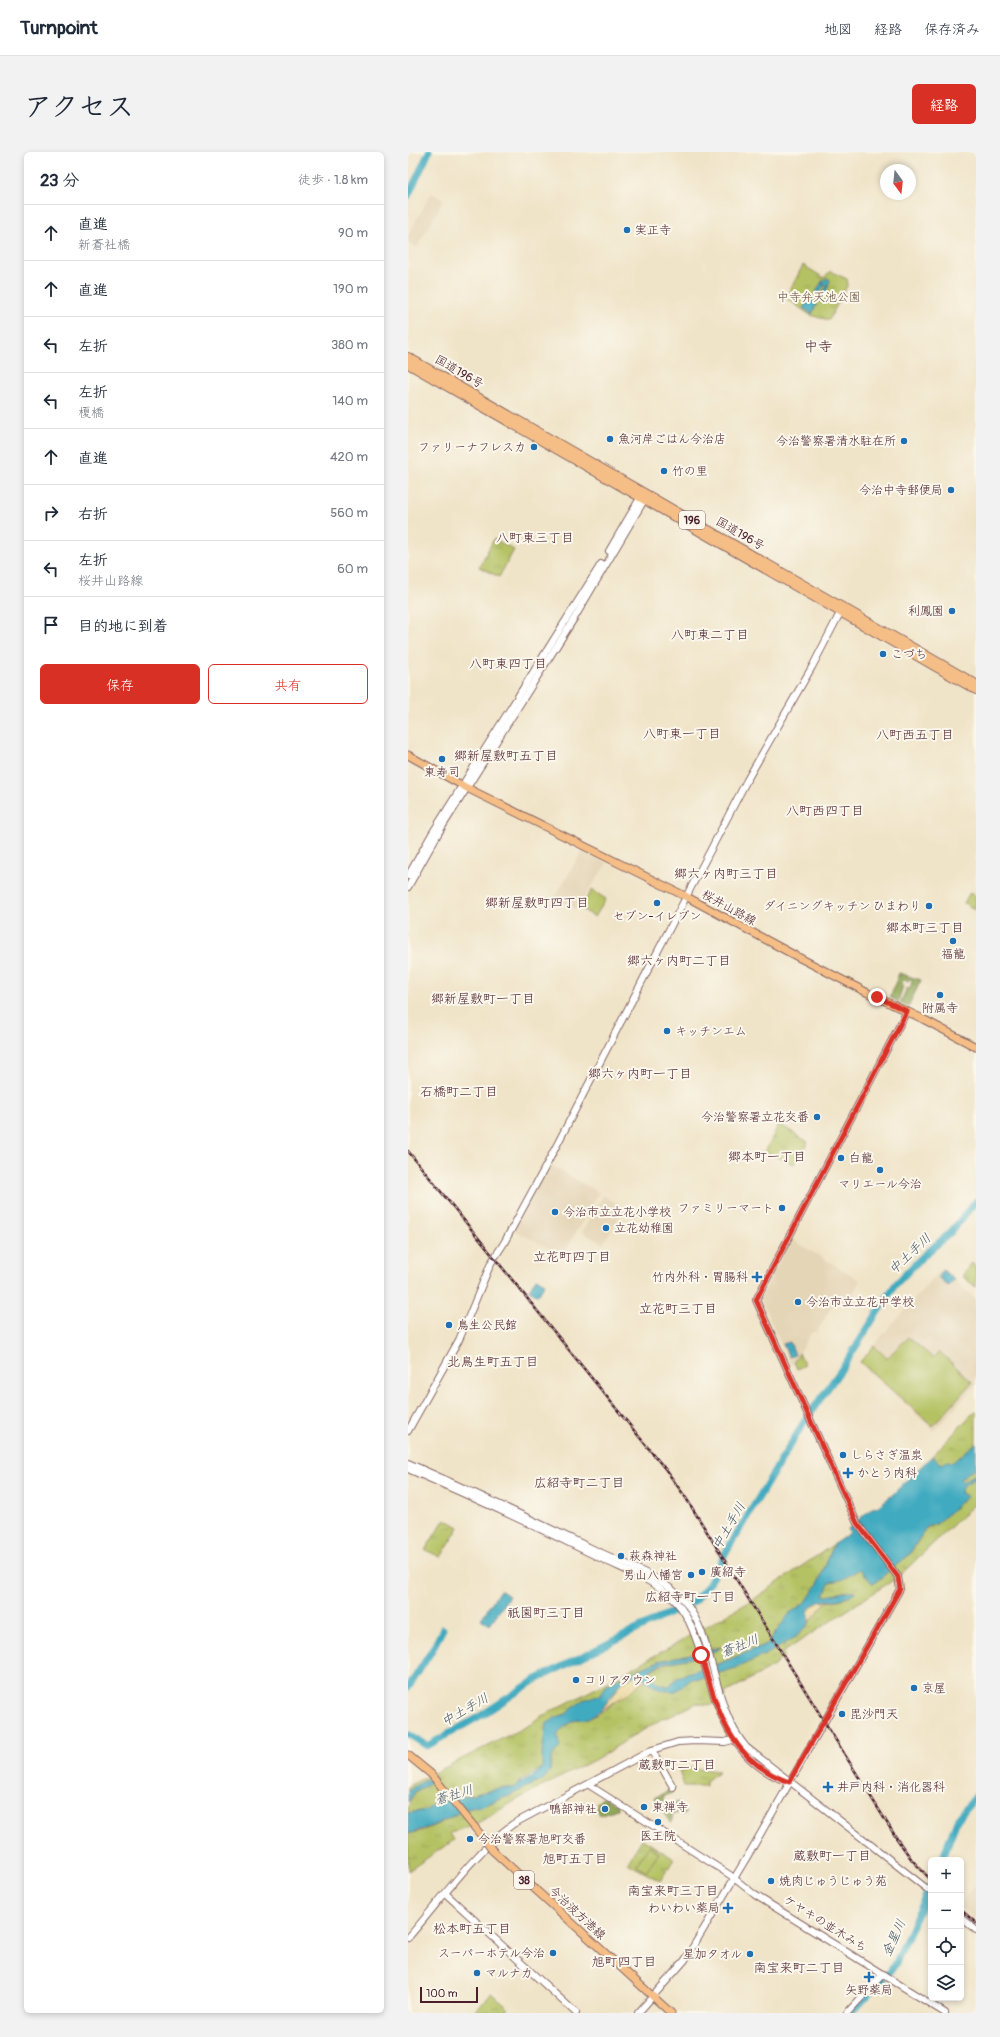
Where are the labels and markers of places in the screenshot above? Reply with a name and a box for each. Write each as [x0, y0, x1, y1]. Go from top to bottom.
place label: 実正寺 [635, 223, 671, 238]
marker: 実正寺 [622, 225, 632, 235]
place label: 魚河岸ごはん今治店 [618, 432, 726, 447]
marker: 魚河岸ごはん今治店 [605, 434, 615, 444]
place label: 今治警察署清水駐在所 [776, 434, 896, 449]
marker: 今治警察署清水駐在所 [899, 436, 909, 446]
place label: ファリーナフレスカ [418, 440, 526, 455]
marker: ファリーナフレスカ [529, 442, 539, 452]
place label: 竹の里 [672, 464, 708, 479]
marker: 竹の里 [659, 466, 669, 476]
place label: 今治中寺郵便局 [859, 483, 943, 498]
marker: 今治中寺郵便局 [946, 485, 956, 495]
place label: 利鳳園 [908, 604, 944, 619]
marker: 利鳳園 [947, 606, 957, 616]
place label: こづち [891, 647, 927, 662]
marker: こづち [878, 649, 888, 659]
marker: 東寿司 [437, 754, 447, 764]
place label: 東寿司 [424, 765, 460, 780]
marker: セブン-イレブン [652, 898, 662, 908]
place label: ダイニングキッチン ひまわり [764, 899, 921, 914]
marker: ダイニングキッチン ひまわり [924, 901, 934, 911]
place label: セブン-イレブン [612, 909, 702, 924]
marker: 福龍 [948, 936, 958, 946]
place label: 福龍 [941, 947, 965, 962]
marker: 附属寺 [935, 990, 945, 1000]
place label: 附属寺 [922, 1001, 958, 1016]
place label: キッチンエム [675, 1024, 747, 1039]
marker: キッチンエム [662, 1026, 672, 1036]
place label: 今治警察署立花交番 [701, 1110, 809, 1125]
marker: 今治警察署立花交番 [812, 1112, 822, 1122]
place label: 白龍 [849, 1151, 873, 1166]
marker: 白龍 [836, 1153, 846, 1163]
marker: マリエール今治 [875, 1165, 885, 1175]
place label: マリエール今治 [838, 1177, 922, 1192]
place label: ファミリーマート [678, 1201, 774, 1216]
marker: ファミリーマート [777, 1203, 787, 1213]
place label: 今治市立立花小学校 [563, 1205, 671, 1220]
marker: 今治市立立花小学校 [550, 1207, 560, 1217]
place label: 立花幼稚園 [614, 1221, 674, 1236]
marker: 立花幼稚園 [601, 1223, 611, 1233]
place label: 竹内外科・胃腸科 [652, 1270, 748, 1285]
marker: 竹内外科・胃腸科 [751, 1271, 763, 1283]
place label: 今治市立立花中学校 [806, 1295, 914, 1310]
marker: 今治市立立花中学校 [793, 1297, 803, 1307]
place label: 鳥生公民館 [457, 1318, 517, 1333]
marker: 鳥生公民館 [444, 1320, 454, 1330]
place label: しらさぎ温泉 [851, 1448, 923, 1463]
marker: しらさぎ温泉 [838, 1450, 848, 1460]
place label: かとう内科 [857, 1466, 917, 1481]
marker: かとう内科 [842, 1467, 854, 1479]
place label: 萩森神社 [629, 1549, 677, 1564]
marker: 萩森神社 [616, 1551, 626, 1561]
place label: 廣紹寺 [710, 1565, 746, 1580]
marker: 廣紹寺 [697, 1567, 707, 1577]
place label: 男山八幡宮 [623, 1568, 683, 1583]
marker: 男山八幡宮 [686, 1570, 696, 1580]
place label: コリアタウン [584, 1673, 656, 1688]
marker: コリアタウン [571, 1675, 581, 1685]
place label: 京屋 [922, 1681, 946, 1696]
marker: 京屋 [909, 1683, 919, 1693]
place label: 毘沙門天 [850, 1707, 898, 1722]
marker: 毘沙門天 [837, 1709, 847, 1719]
place label: 井戸内科・消化器科 [837, 1780, 945, 1795]
marker: 井戸内科・消化器科 [822, 1781, 834, 1793]
place label: 東禅寺 [652, 1800, 688, 1815]
place label: 鴨部神社 [549, 1802, 597, 1817]
marker: 東禅寺 [639, 1802, 649, 1812]
marker: 鴨部神社 [600, 1804, 610, 1814]
marker: 医王院 [653, 1817, 663, 1827]
place label: 医王院 [640, 1829, 676, 1844]
place label: 今治警察署旭町交番 [478, 1832, 586, 1847]
marker: 今治警察署旭町交番 [465, 1834, 475, 1844]
place label: 焼肉じゅうじゅう苑 [779, 1874, 887, 1889]
marker: 焼肉じゅうじゅう苑 [766, 1876, 776, 1886]
place label: わいわい薬局 [648, 1901, 720, 1916]
marker: わいわい薬局 [723, 1903, 733, 1913]
place label: スーパーホテル今治 [438, 1946, 545, 1961]
place label: 星加タオル [683, 1947, 742, 1962]
marker: スーパーホテル今治 [548, 1948, 558, 1958]
marker: 星加タオル [745, 1949, 755, 1959]
place label: マルナカ [485, 1966, 533, 1981]
marker: マルナカ [472, 1968, 482, 1978]
marker: 矢野薬局 [864, 1972, 874, 1982]
place label: 矢野薬局 [845, 1983, 893, 1998]

